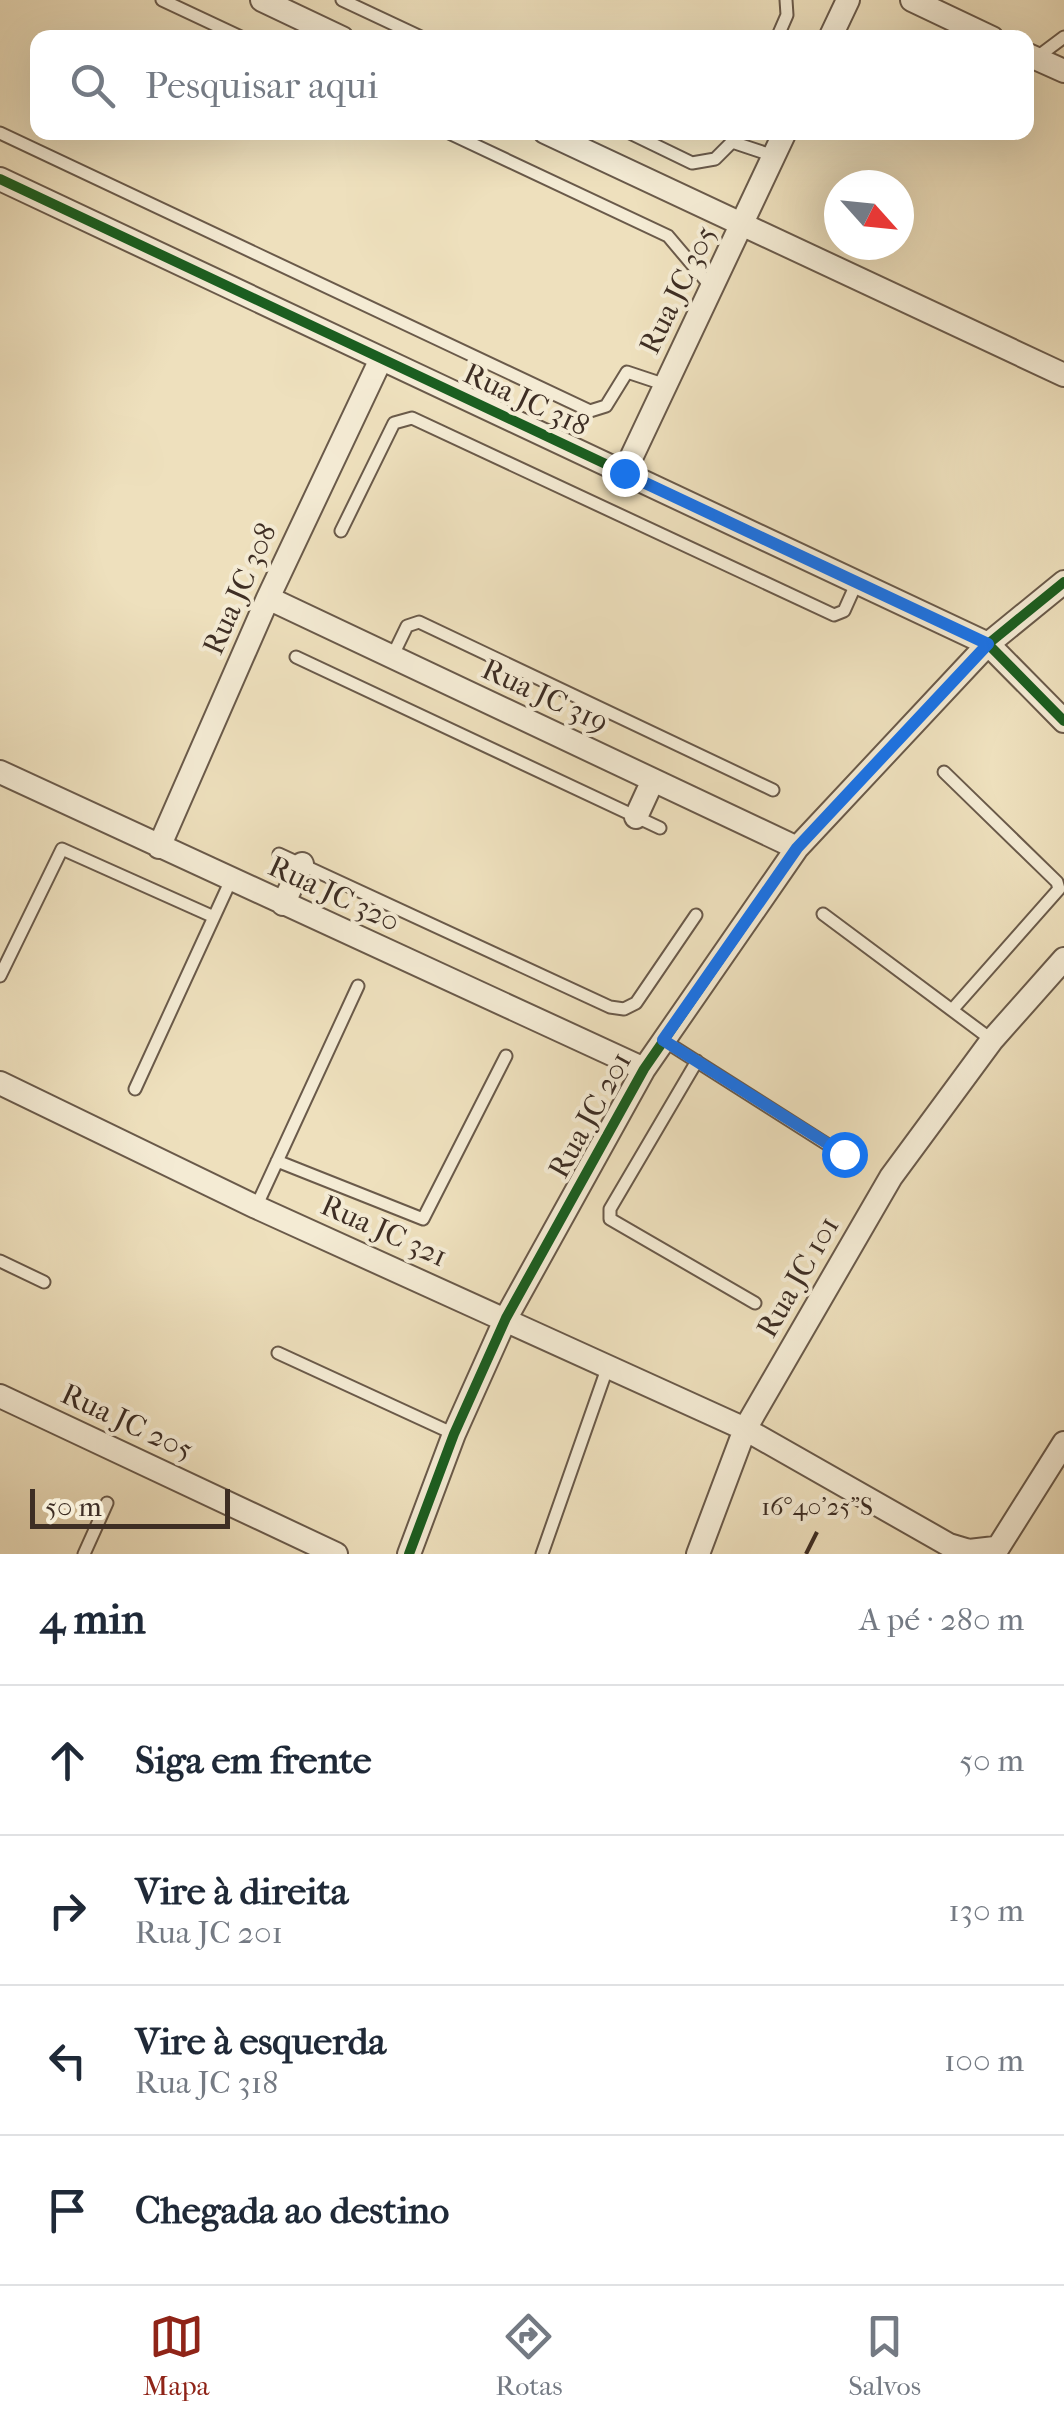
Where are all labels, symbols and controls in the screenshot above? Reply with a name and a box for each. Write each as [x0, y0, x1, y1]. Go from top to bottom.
search box [30, 30, 1034, 140]
icon: search [65, 58, 120, 113]
text: Pesquisar aqui [145, 63, 378, 108]
north arrow [824, 170, 914, 260]
street label: Rua JC 305 [632, 220, 724, 360]
street label: Rua JC 318 [458, 356, 594, 444]
route end [602, 451, 648, 497]
street label: Rua JC 308 [196, 518, 284, 660]
street label: Rua JC 319 [476, 652, 614, 740]
street label: Rua JC 320 [263, 848, 405, 940]
street label: Rua JC 201 [541, 1046, 639, 1184]
route start [822, 1132, 868, 1178]
street label: Rua JC 321 [315, 1188, 453, 1274]
street label: Rua JC 101 [749, 1210, 847, 1344]
street label: Rua JC 205 [56, 1376, 198, 1468]
scale bar [30, 1484, 230, 1528]
text: 50 m [45, 1490, 102, 1523]
text: 16°40'25"S [761, 1492, 873, 1521]
text: 4 min [40, 1595, 146, 1644]
text: A pé · 280 m [859, 1601, 1024, 1638]
icon: ahead [40, 1733, 95, 1788]
text: Siga em frente [135, 1738, 372, 1783]
text: 50 m [959, 1742, 1024, 1779]
text: Vire à direita [135, 1869, 348, 1914]
icon: right [40, 1883, 95, 1938]
text: 130 m [948, 1892, 1024, 1929]
text: Rua JC 201 [135, 1914, 283, 1951]
text: Vire à esquerda [135, 2019, 386, 2064]
icon: left [40, 2033, 95, 2088]
text: 100 m [944, 2042, 1024, 2079]
text: Rua JC 318 [135, 2064, 278, 2101]
icon: arrive [40, 2183, 95, 2238]
text: Chegada ao destino [135, 2188, 449, 2233]
tab: Mapa [143, 2309, 210, 2402]
tab: Rotas [495, 2309, 563, 2402]
tab: Salvos [848, 2309, 921, 2402]

